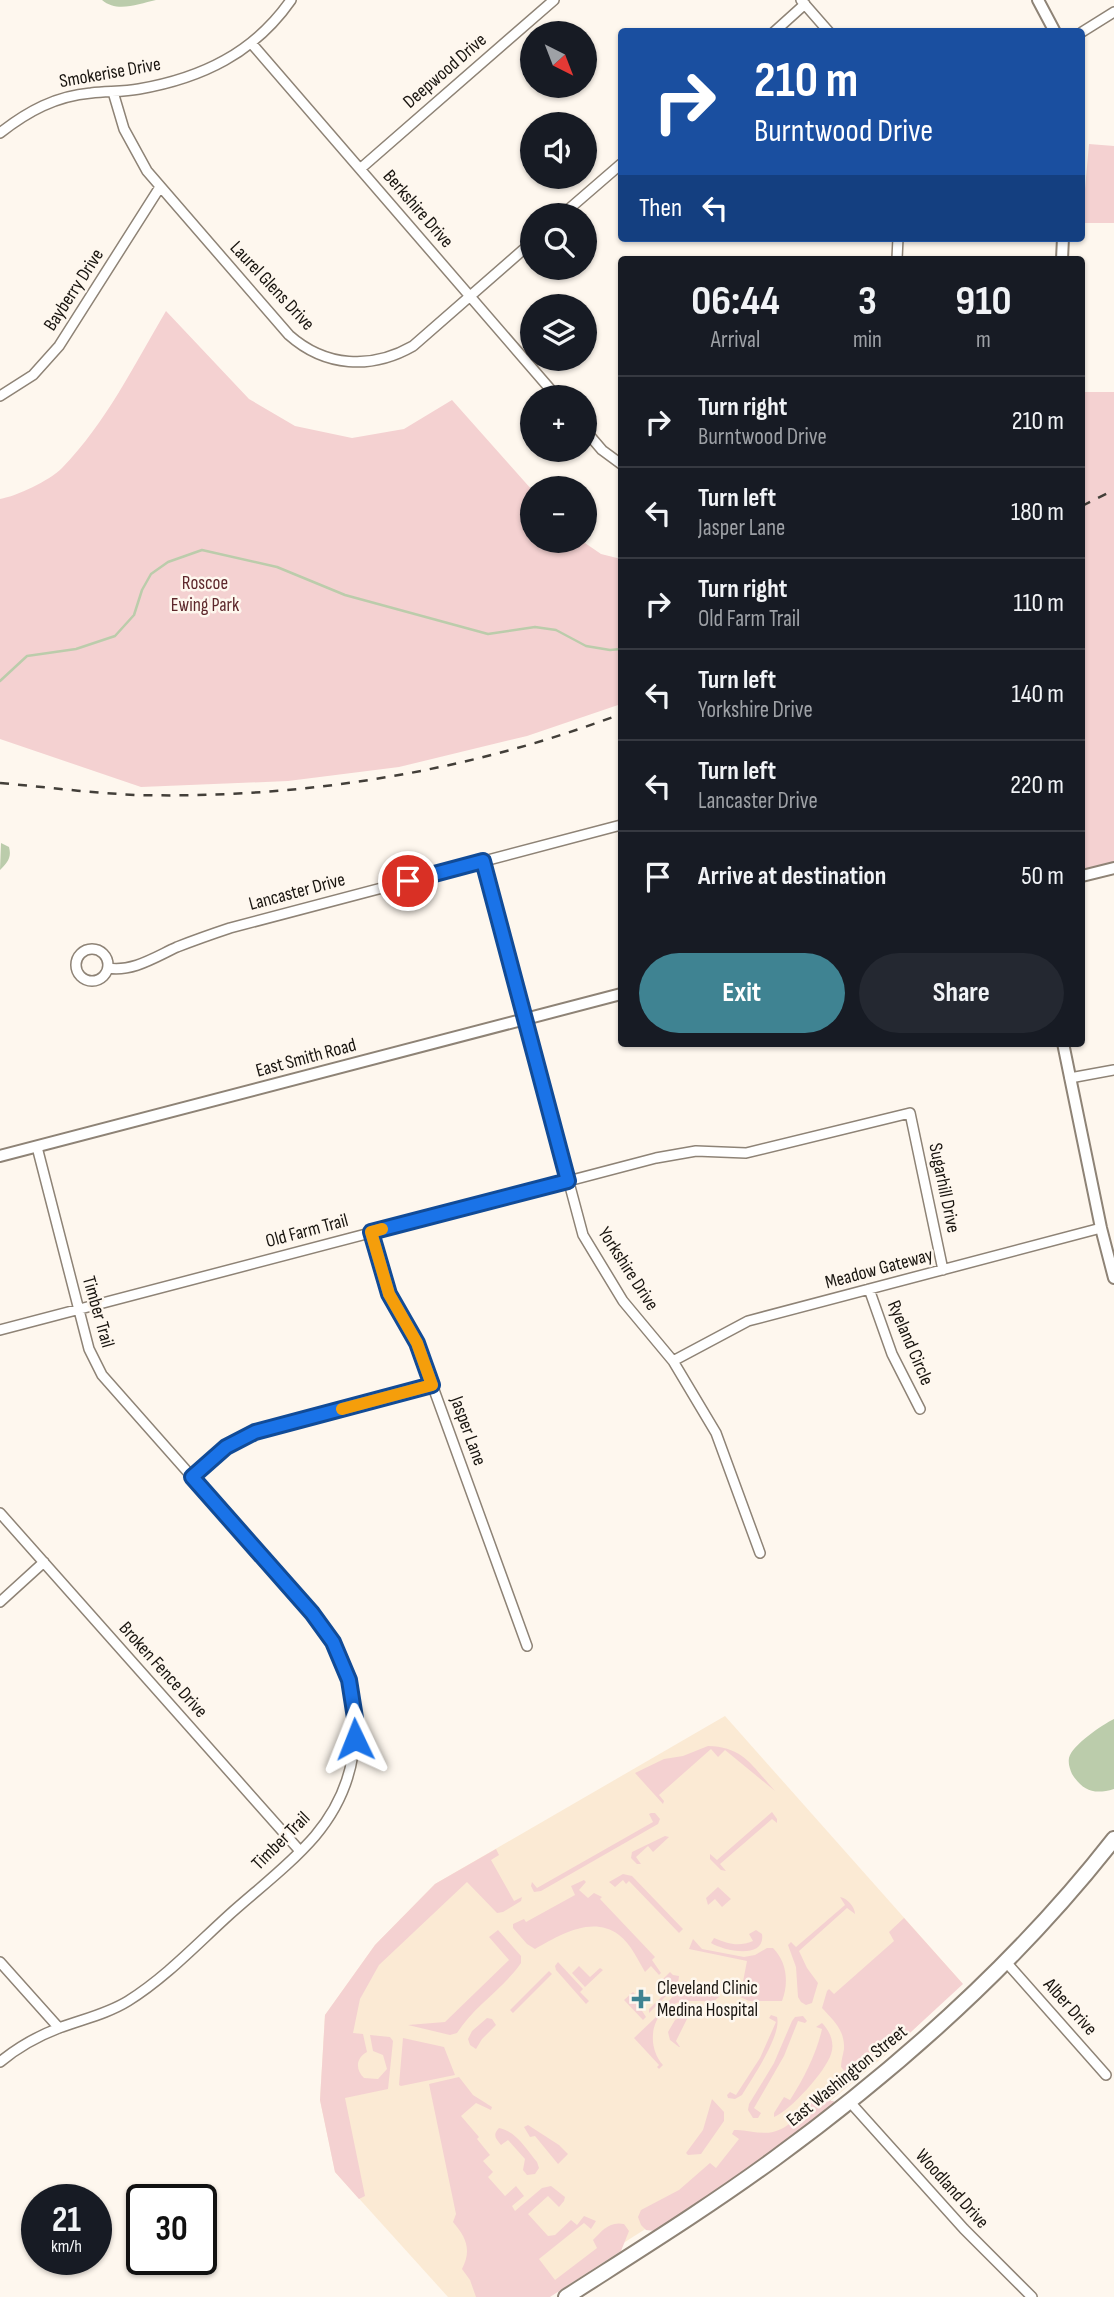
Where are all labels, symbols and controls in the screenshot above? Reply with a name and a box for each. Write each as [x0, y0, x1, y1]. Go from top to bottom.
north arrow [520, 21, 597, 98]
map controls [520, 21, 597, 553]
street label: Deepwood Drive [399, 29, 491, 113]
text: 210 m [754, 52, 858, 111]
street label: Smokerise Drive [58, 53, 162, 93]
icon: right [639, 56, 730, 147]
button: sound [520, 112, 597, 189]
text: Burntwood Drive [754, 112, 933, 151]
street label: Berkshire Drive [378, 165, 458, 253]
icon: left [696, 189, 734, 227]
text: Then [639, 193, 682, 224]
button: search [520, 203, 597, 280]
street label: Laurel Glens Drive [225, 237, 319, 335]
street label: Bayberry Drive [39, 245, 109, 335]
text: 06:44 [691, 276, 780, 327]
text: 3 [858, 276, 877, 327]
text: 910 [955, 276, 1012, 327]
button: layers [520, 294, 597, 371]
text: Arrival [711, 326, 760, 354]
text: min [853, 326, 882, 354]
text: m [976, 326, 991, 354]
button: + [520, 385, 597, 462]
text: Turn right [698, 392, 787, 423]
icon: right [639, 403, 677, 441]
text: 210 m [1012, 406, 1064, 437]
text: Burntwood Drive [698, 423, 827, 451]
button: − [520, 476, 597, 553]
text: Turn left [698, 483, 776, 514]
icon: left [639, 494, 677, 532]
text: 180 m [1011, 497, 1064, 528]
text: Jasper Lane [698, 514, 785, 542]
park label: Roscoe Ewing Park [171, 572, 240, 617]
text: Turn right [698, 574, 787, 605]
icon: right [639, 585, 677, 623]
text: 110 m [1013, 588, 1064, 619]
text: Old Farm Trail [698, 605, 800, 633]
text: Turn left [698, 665, 776, 696]
icon: left [639, 676, 677, 714]
text: 140 m [1012, 679, 1064, 710]
text: Yorkshire Drive [698, 696, 813, 724]
text: Turn left [698, 756, 776, 787]
icon: left [639, 767, 677, 805]
text: 220 m [1010, 770, 1064, 801]
text: Lancaster Drive [698, 787, 818, 815]
pin [378, 851, 438, 911]
icon: arrive [639, 858, 677, 896]
text: Arrive at destination [698, 861, 886, 892]
text: 50 m [1021, 861, 1064, 892]
icon: arrive [389, 862, 427, 900]
street label: Lancaster Drive [246, 868, 348, 916]
button: Exit [639, 953, 845, 1033]
button: Share [859, 953, 1064, 1033]
street label: East Smith Road [253, 1034, 359, 1082]
street label: Sugarhill Drive [923, 1141, 965, 1235]
street label: Old Farm Trail [263, 1209, 351, 1253]
street label: Yorkshire Drive [593, 1223, 663, 1315]
street label: Meadow Gateway [823, 1243, 936, 1294]
street label: Timber Trail [77, 1274, 119, 1350]
street label: Ryeland Circle [882, 1297, 938, 1389]
street label: Jasper Lane [445, 1392, 491, 1469]
street label: Broken Fence Drive [114, 1617, 212, 1723]
position arrow [318, 1702, 392, 1776]
street label: Timber Trail [247, 1807, 315, 1875]
street label: Alber Drive [1038, 1973, 1102, 2040]
place label: Cleveland Clinic Medina Hospital [657, 1977, 758, 2022]
marker: Cleveland Clinic Medina Hospital [631, 1989, 651, 2009]
street label: East Washington Street [782, 2020, 912, 2132]
street label: Woodland Drive [910, 2145, 994, 2233]
speed limit sign: 30 [126, 2184, 217, 2275]
text: 21 [52, 2199, 81, 2242]
text: km/h [51, 2236, 82, 2257]

